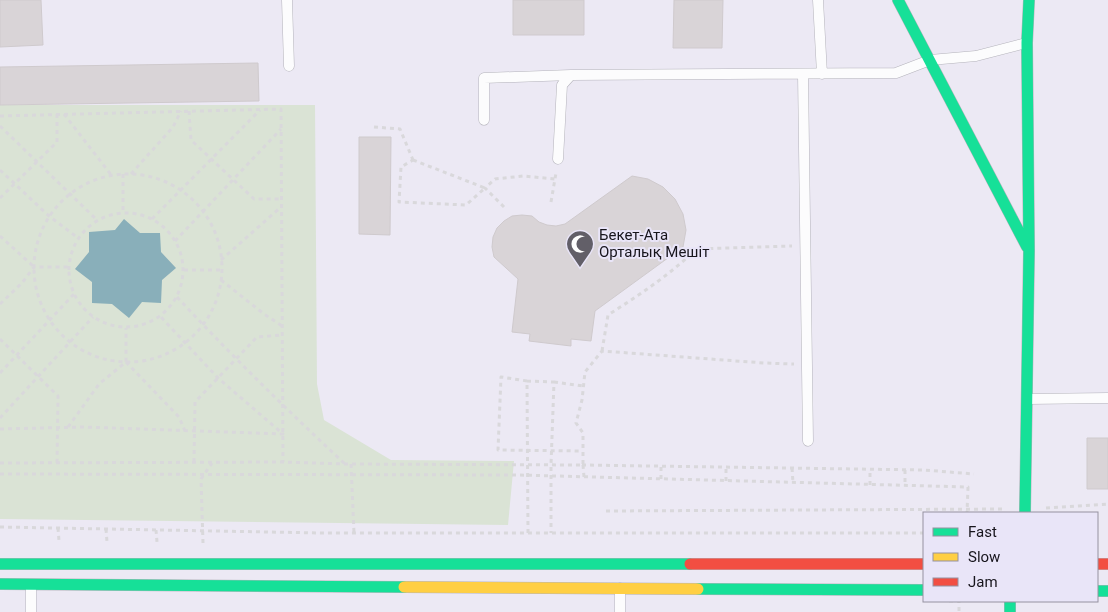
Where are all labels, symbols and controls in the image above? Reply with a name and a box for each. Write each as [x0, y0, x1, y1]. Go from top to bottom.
place label: Бекет-Ата Орталық Мешіт [599, 226, 709, 261]
mosque icon: Бекет-Ата Орталық Мешіт [565, 229, 595, 268]
legend [923, 512, 1098, 602]
text: Fast [968, 523, 997, 541]
text: Slow [968, 548, 1000, 566]
text: Jam [968, 573, 998, 591]

